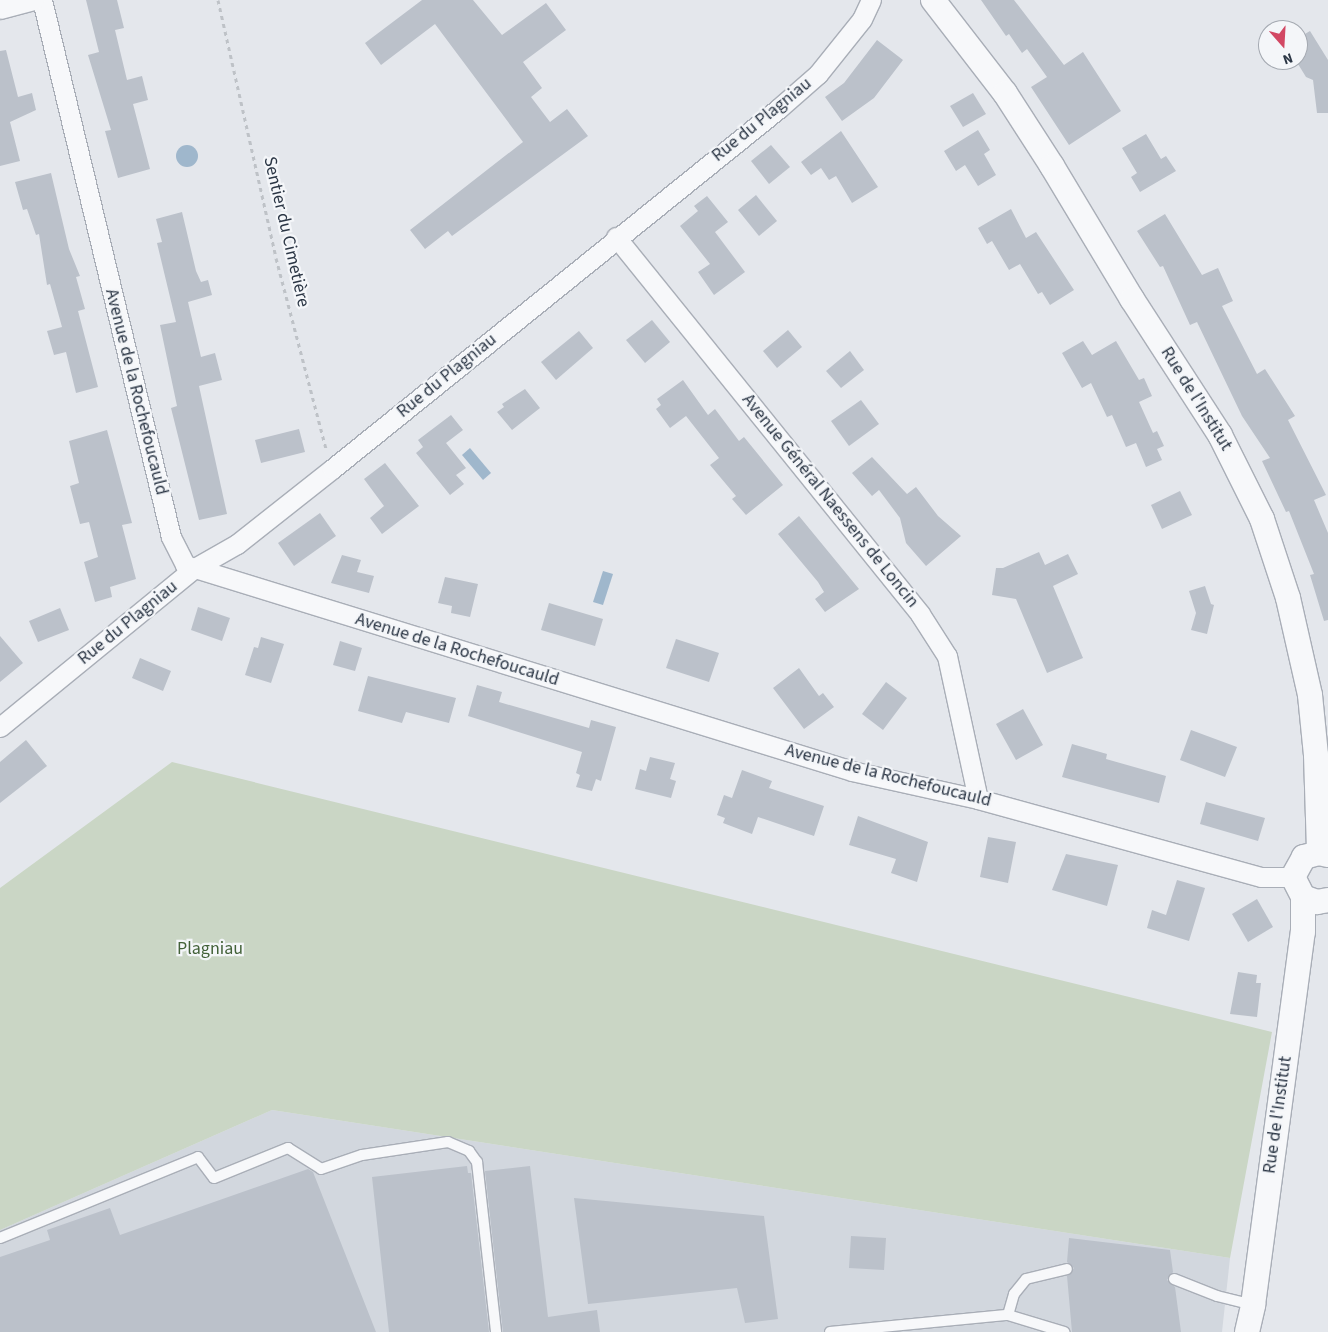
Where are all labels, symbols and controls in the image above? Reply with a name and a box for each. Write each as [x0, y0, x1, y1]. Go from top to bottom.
north arrow [1258, 20, 1308, 70]
text: N [1280, 47, 1295, 69]
street label: Rue du Plagniau [708, 73, 816, 167]
street label: Sentier du Cimetière [258, 155, 314, 309]
street label: Avenue de la Rochefoucauld [100, 287, 172, 497]
street label: Rue du Plagniau [393, 329, 501, 423]
street label: Rue de l'Institut [1155, 343, 1237, 455]
street label: Avenue Général Naessens de Loncin [737, 390, 923, 612]
street label: Rue du Plagniau [74, 576, 182, 670]
street label: Avenue de la Rochefoucauld [353, 609, 561, 691]
street label: Avenue de la Rochefoucauld [783, 740, 993, 812]
park label: Plagniau [177, 938, 243, 960]
street label: Rue de l'Institut [1259, 1055, 1297, 1175]

